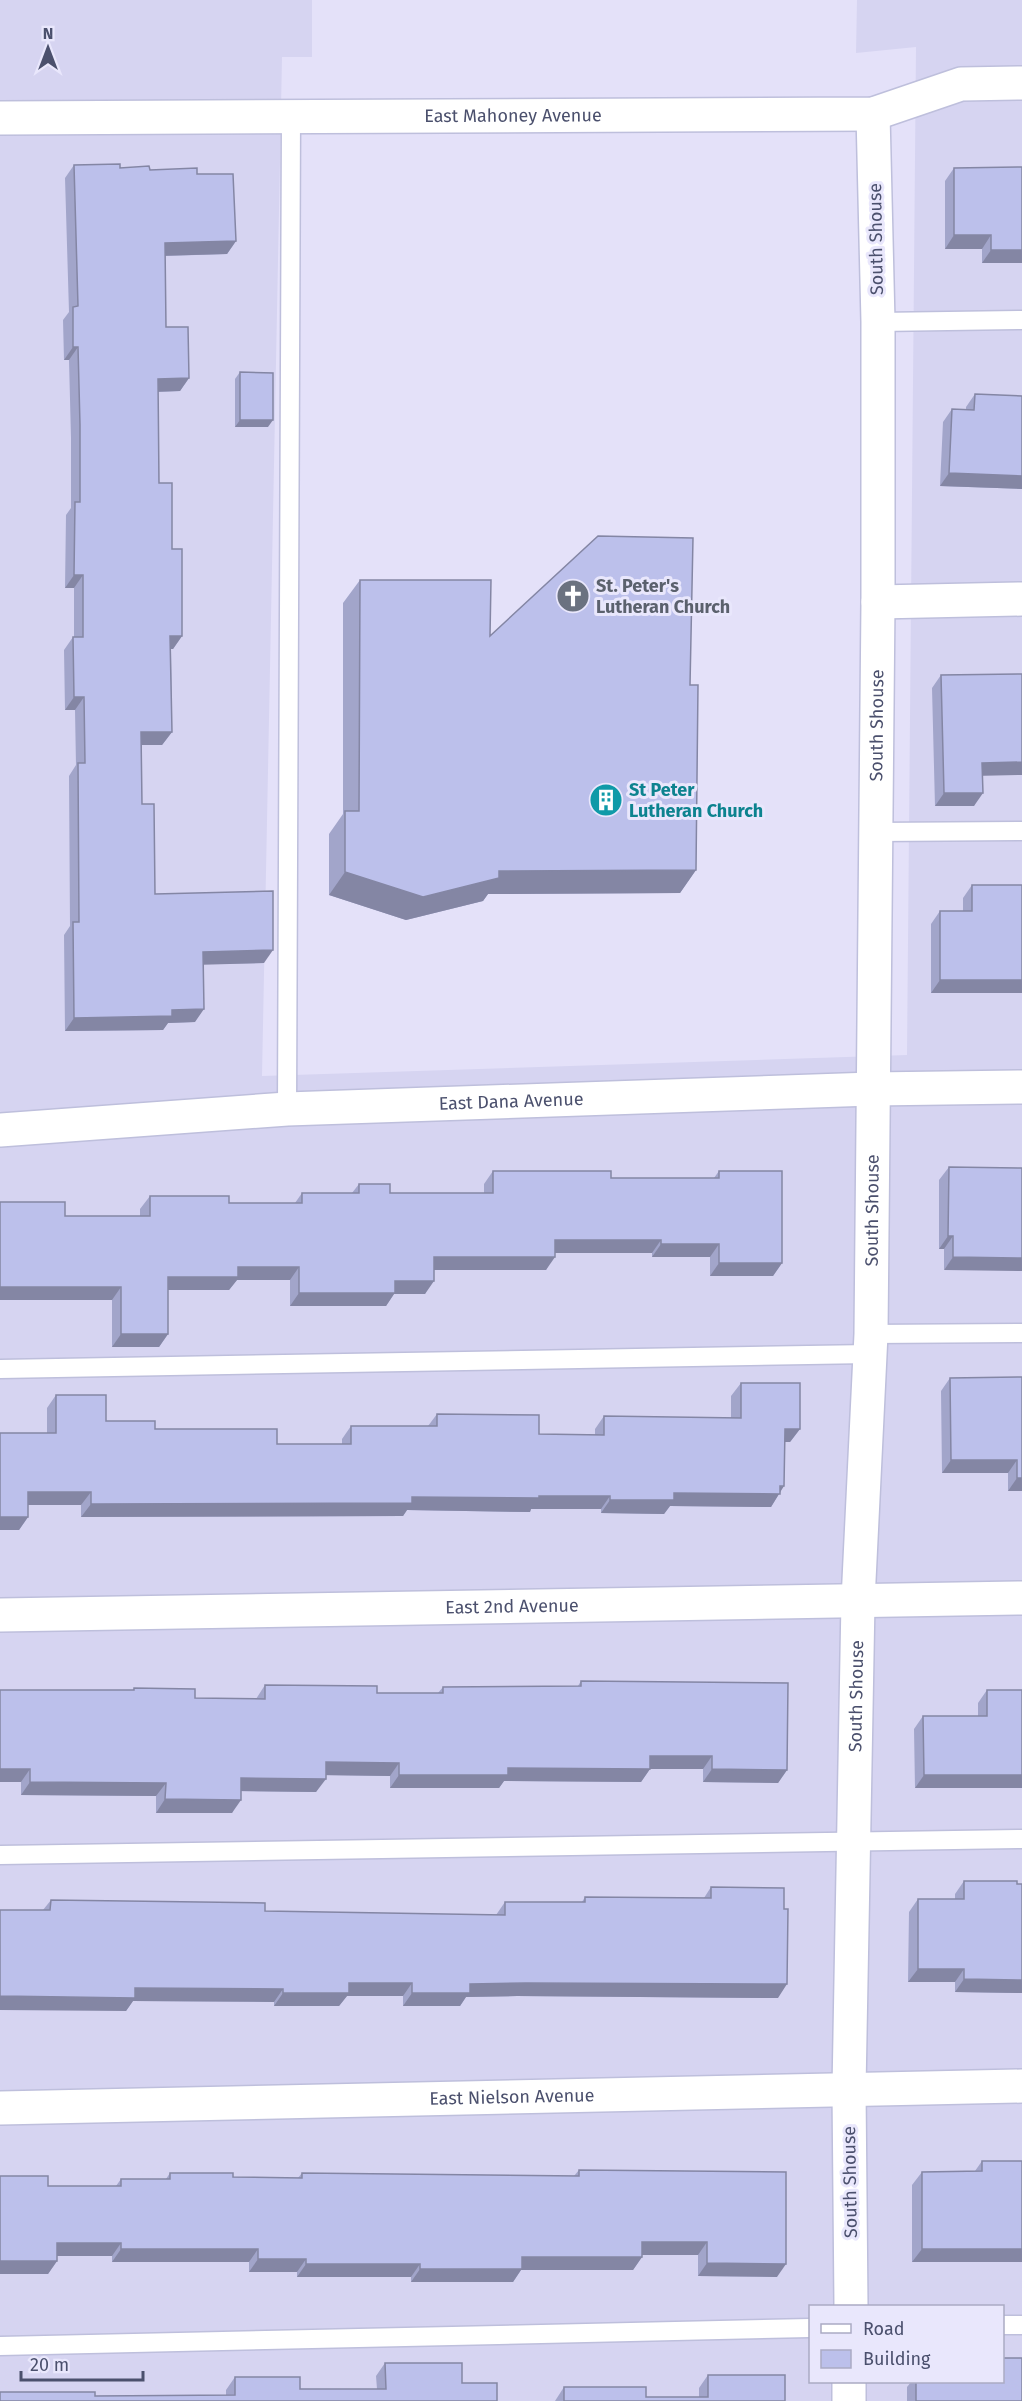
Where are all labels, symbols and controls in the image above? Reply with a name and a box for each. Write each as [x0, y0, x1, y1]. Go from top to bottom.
north arrow [18, 18, 78, 78]
text: N [43, 24, 53, 43]
street label: East Mahoney Avenue [424, 104, 602, 127]
street label: South Shouse [864, 183, 888, 295]
place label: St. Peter's Lutheran Church [596, 575, 730, 618]
church icon: St. Peter's Lutheran Church [555, 578, 591, 614]
street label: South Shouse [865, 669, 888, 782]
place label: St Peter Lutheran Church [629, 779, 763, 822]
building icon: St Peter Lutheran Church [588, 782, 624, 818]
street label: East Dana Avenue [438, 1088, 584, 1115]
street label: South Shouse [861, 1154, 884, 1267]
street label: East 2nd Avenue [445, 1594, 579, 1619]
street label: South Shouse [844, 1640, 868, 1752]
street label: East Nielson Avenue [429, 2084, 595, 2110]
street label: South Shouse [838, 2126, 862, 2238]
legend [809, 2305, 1004, 2383]
text: Road [863, 2318, 905, 2340]
scale bar [21, 2344, 142, 2382]
text: Building [863, 2348, 931, 2370]
text: 20 m [30, 2354, 69, 2376]

